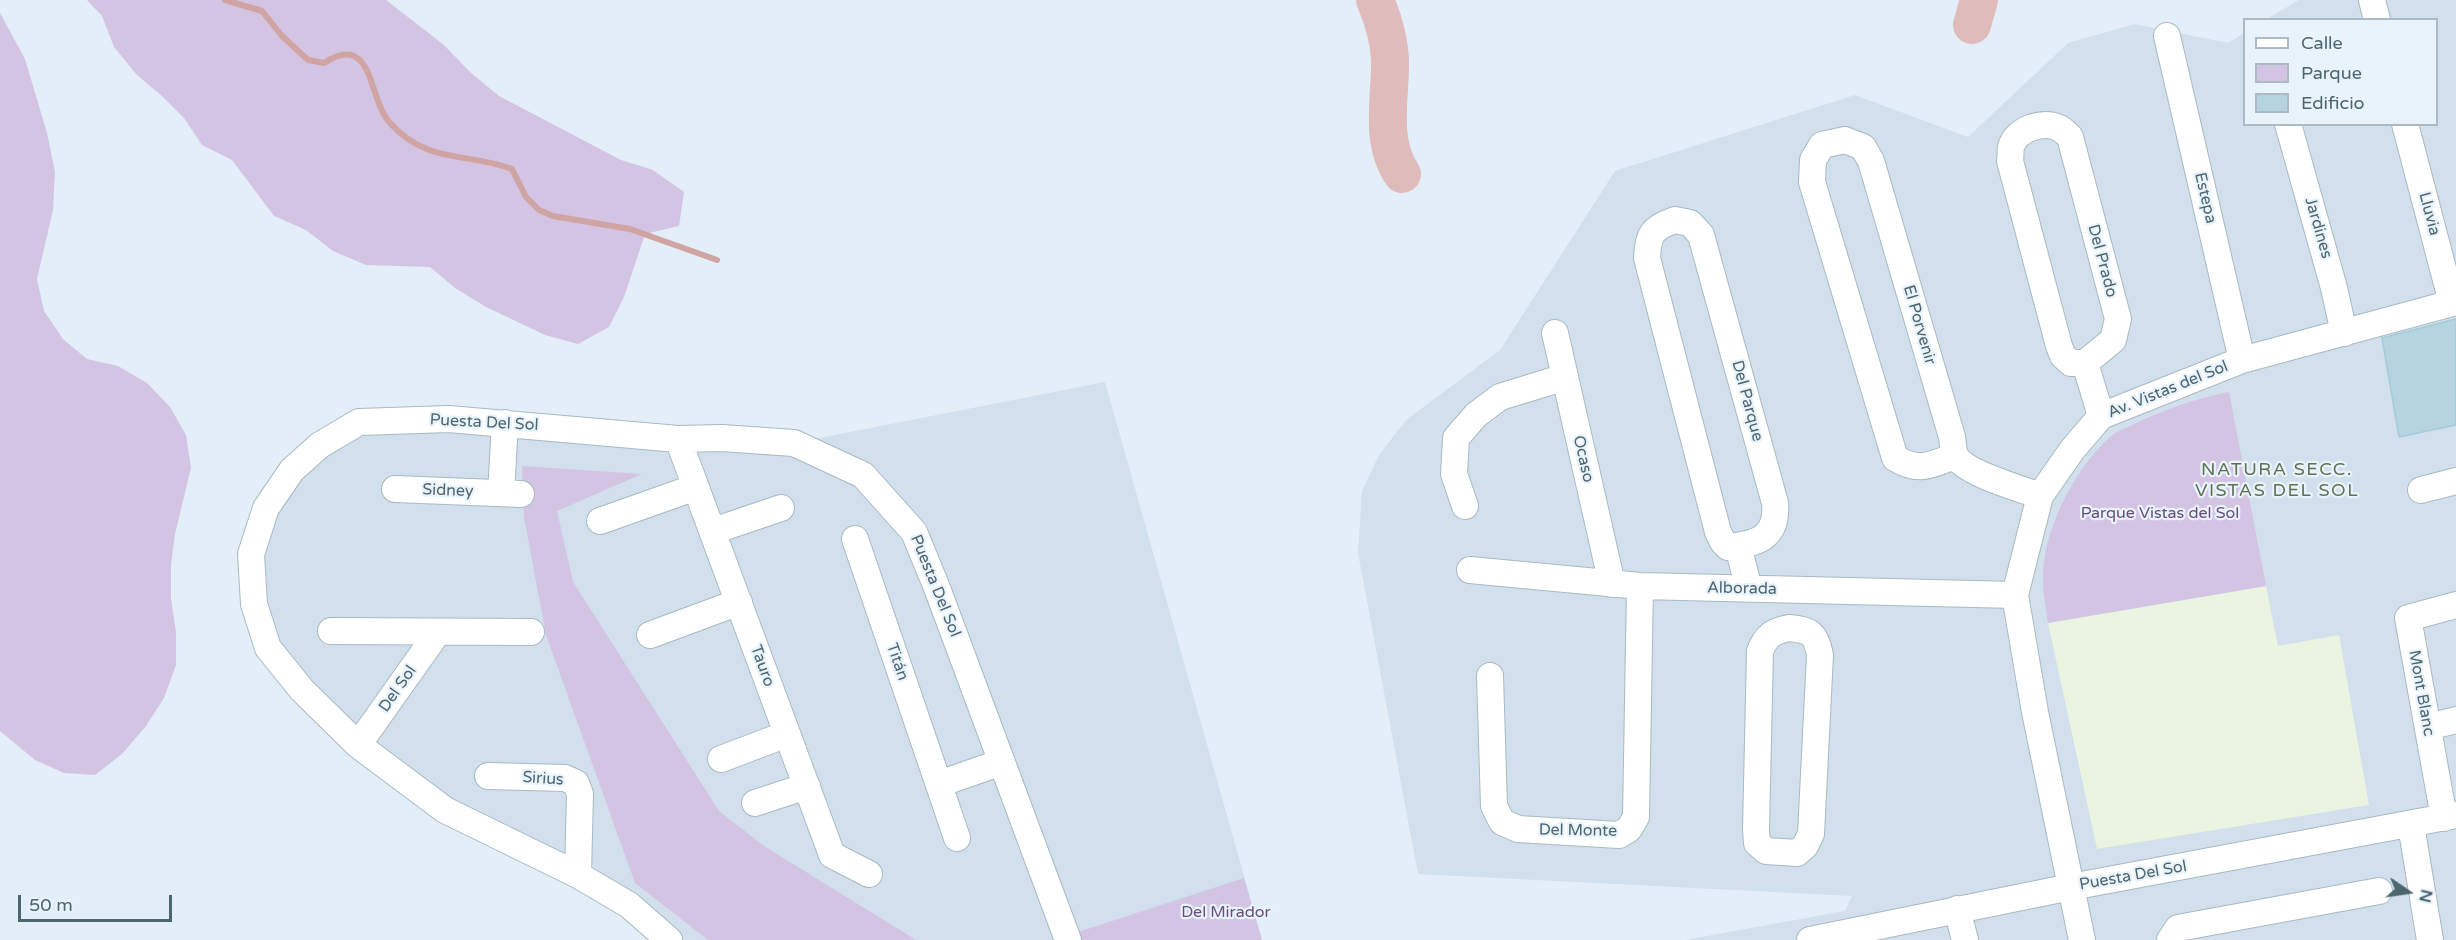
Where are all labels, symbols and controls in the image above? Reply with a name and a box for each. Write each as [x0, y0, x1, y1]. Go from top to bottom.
legend [2243, 18, 2438, 126]
text: Calle [2301, 32, 2343, 54]
text: Parque [2301, 62, 2362, 84]
text: Edificio [2301, 92, 2365, 114]
street label: Estepa [2190, 171, 2220, 225]
street label: Lluvia [2414, 190, 2444, 238]
street label: Jardines [2300, 195, 2336, 261]
street label: Del Prado [2083, 223, 2121, 299]
street label: El Porvenir [1898, 283, 1940, 367]
street label: Av. Vistas del Sol [2105, 357, 2231, 423]
street label: Del Parque [1727, 358, 1767, 444]
street label: Puesta Del Sol [429, 411, 539, 435]
street label: Ocaso [1568, 434, 1598, 484]
district label: NATURA SECC. VISTAS DEL SOL [2195, 459, 2359, 502]
street label: Sidney [422, 481, 474, 501]
park label: Parque Vistas del Sol [2081, 504, 2239, 524]
street label: Puesta Del Sol [906, 532, 964, 640]
street label: Alborada [1707, 579, 1777, 599]
street label: Titán [882, 641, 912, 683]
street label: Tauro [746, 643, 778, 689]
street label: Mont Blanc [2404, 648, 2438, 738]
street label: Del Sol [375, 662, 421, 716]
street label: Sirius [522, 768, 564, 790]
street label: Del Monte [1539, 821, 1617, 841]
street label: Puesta Del Sol [2078, 857, 2188, 895]
north arrow [2378, 862, 2438, 922]
scale bar [21, 883, 176, 921]
text: N [2414, 888, 2437, 905]
text: 50 m [29, 894, 73, 916]
park label: Del Mirador [1181, 903, 1271, 923]

